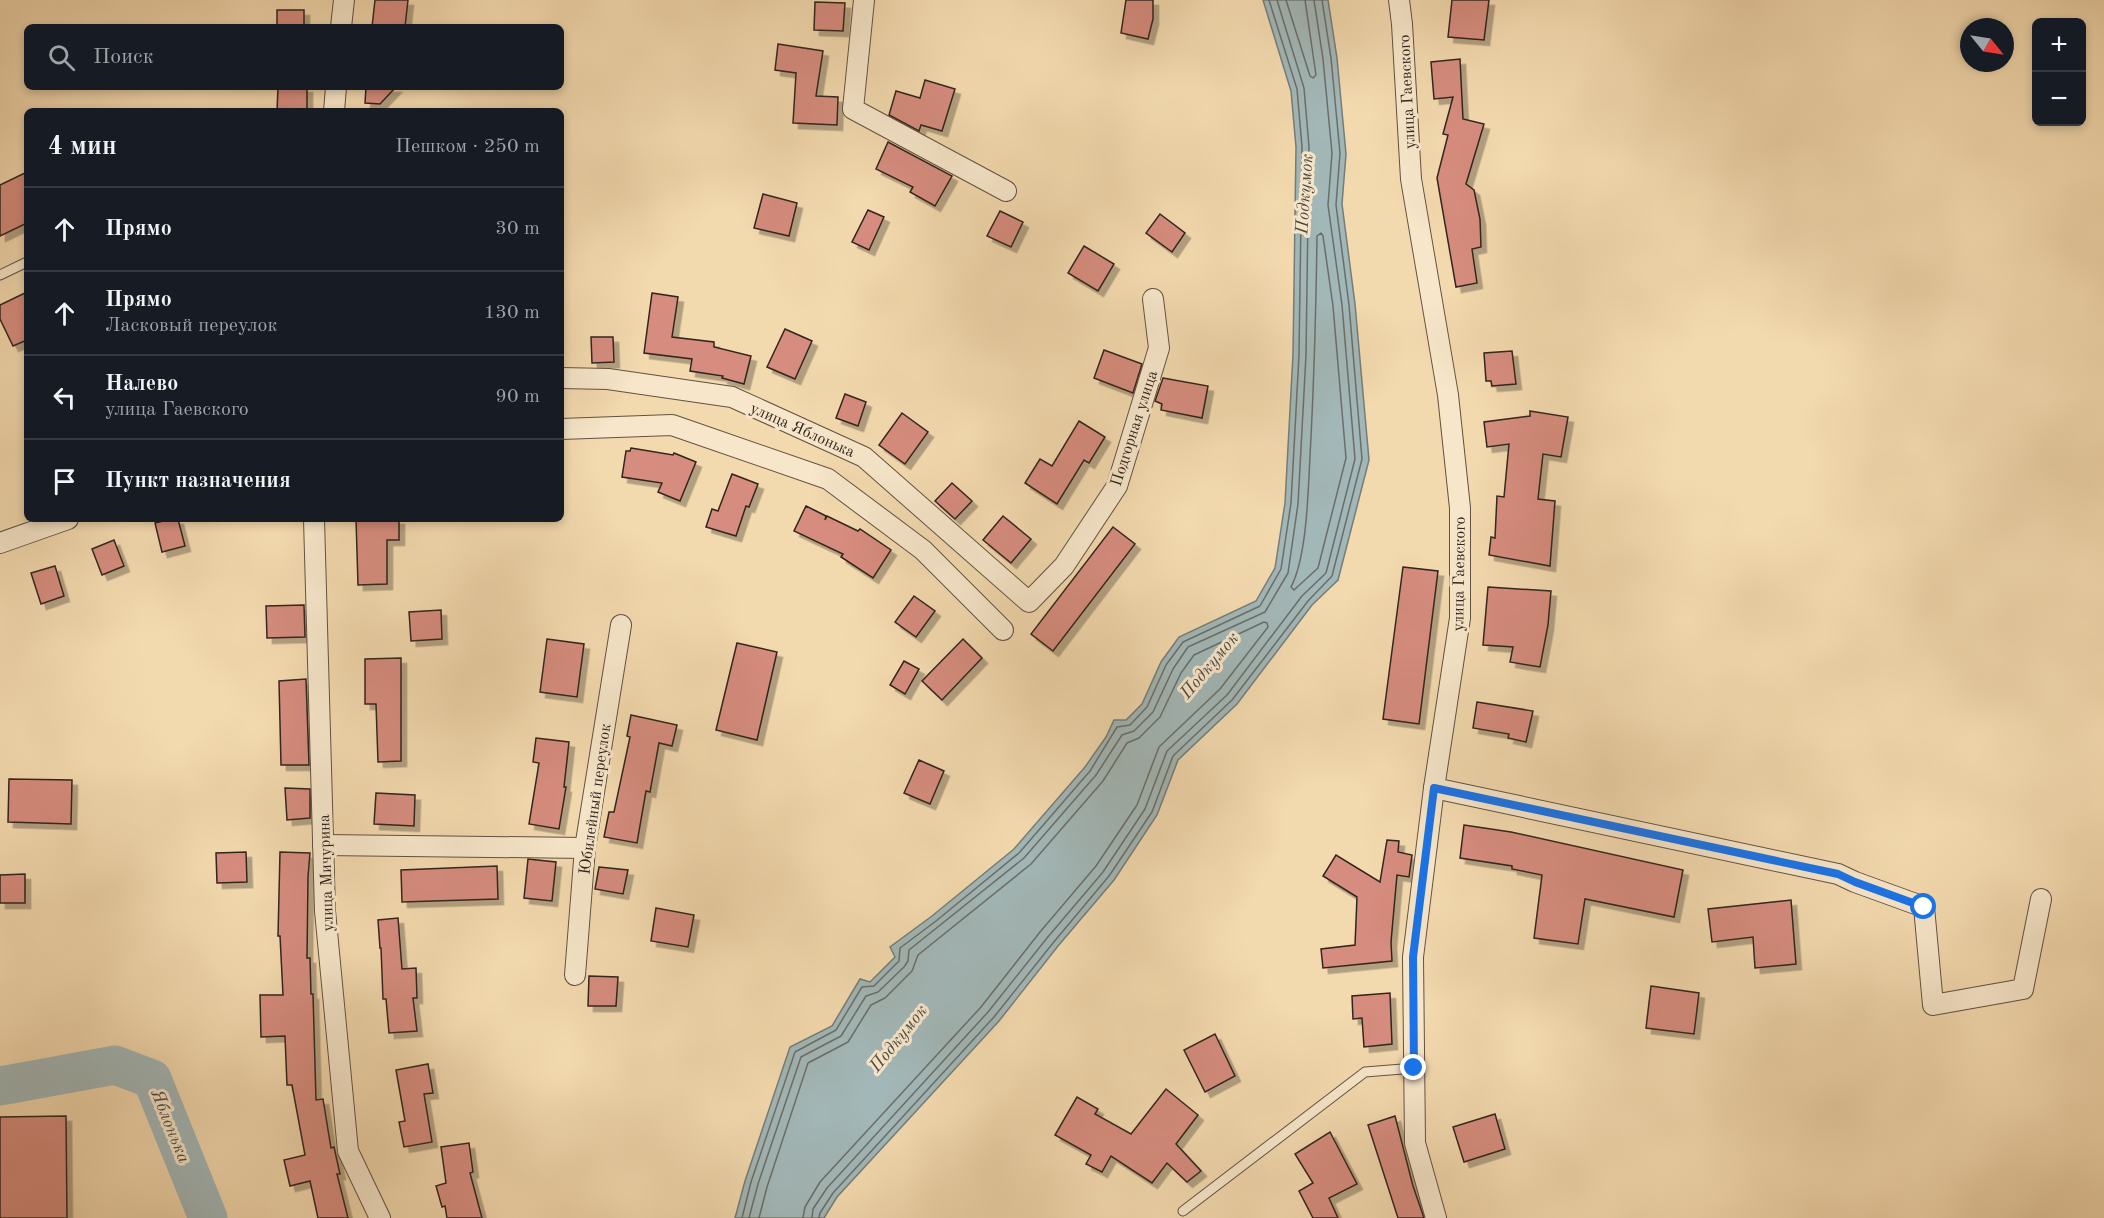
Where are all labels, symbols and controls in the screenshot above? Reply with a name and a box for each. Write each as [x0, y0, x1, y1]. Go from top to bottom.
north arrow [1960, 18, 2014, 72]
map controls [2032, 18, 2086, 126]
button: + [2032, 18, 2086, 72]
search box [24, 24, 564, 90]
street label: улица Гаевского [1397, 34, 1419, 150]
icon: search [45, 41, 78, 74]
text: Поиск [93, 46, 154, 68]
button: − [2032, 72, 2086, 126]
text: 4 мин [48, 134, 117, 160]
text: Пешком · 250 m [395, 137, 540, 157]
water label: Подкумок [1293, 153, 1317, 236]
icon: ahead [48, 213, 81, 246]
text: Прямо [105, 218, 172, 240]
text: 30 m [495, 219, 540, 239]
text: Прямо [105, 289, 172, 311]
icon: ahead [48, 297, 81, 330]
text: 130 m [484, 303, 540, 323]
text: Ласковый переулок [105, 316, 278, 336]
street label: Подгорная улица [1109, 369, 1161, 488]
text: Налево [105, 373, 178, 395]
icon: left [48, 381, 81, 414]
text: 90 m [495, 387, 540, 407]
text: улица Гаевского [105, 400, 249, 420]
street label: улица Яблонька [747, 401, 857, 461]
icon: arrive [48, 465, 81, 498]
text: Пункт назначения [105, 470, 291, 492]
street label: улица Гаевского [1451, 516, 1469, 632]
water label: Подкумок [1176, 629, 1243, 703]
street label: Юбилейный переулок [577, 723, 615, 876]
street label: улица Мичурина [317, 814, 337, 932]
route start [1910, 893, 1936, 919]
water label: Подкумок [866, 1002, 931, 1076]
route end [1400, 1054, 1426, 1080]
water label: Яблонька [147, 1087, 193, 1166]

